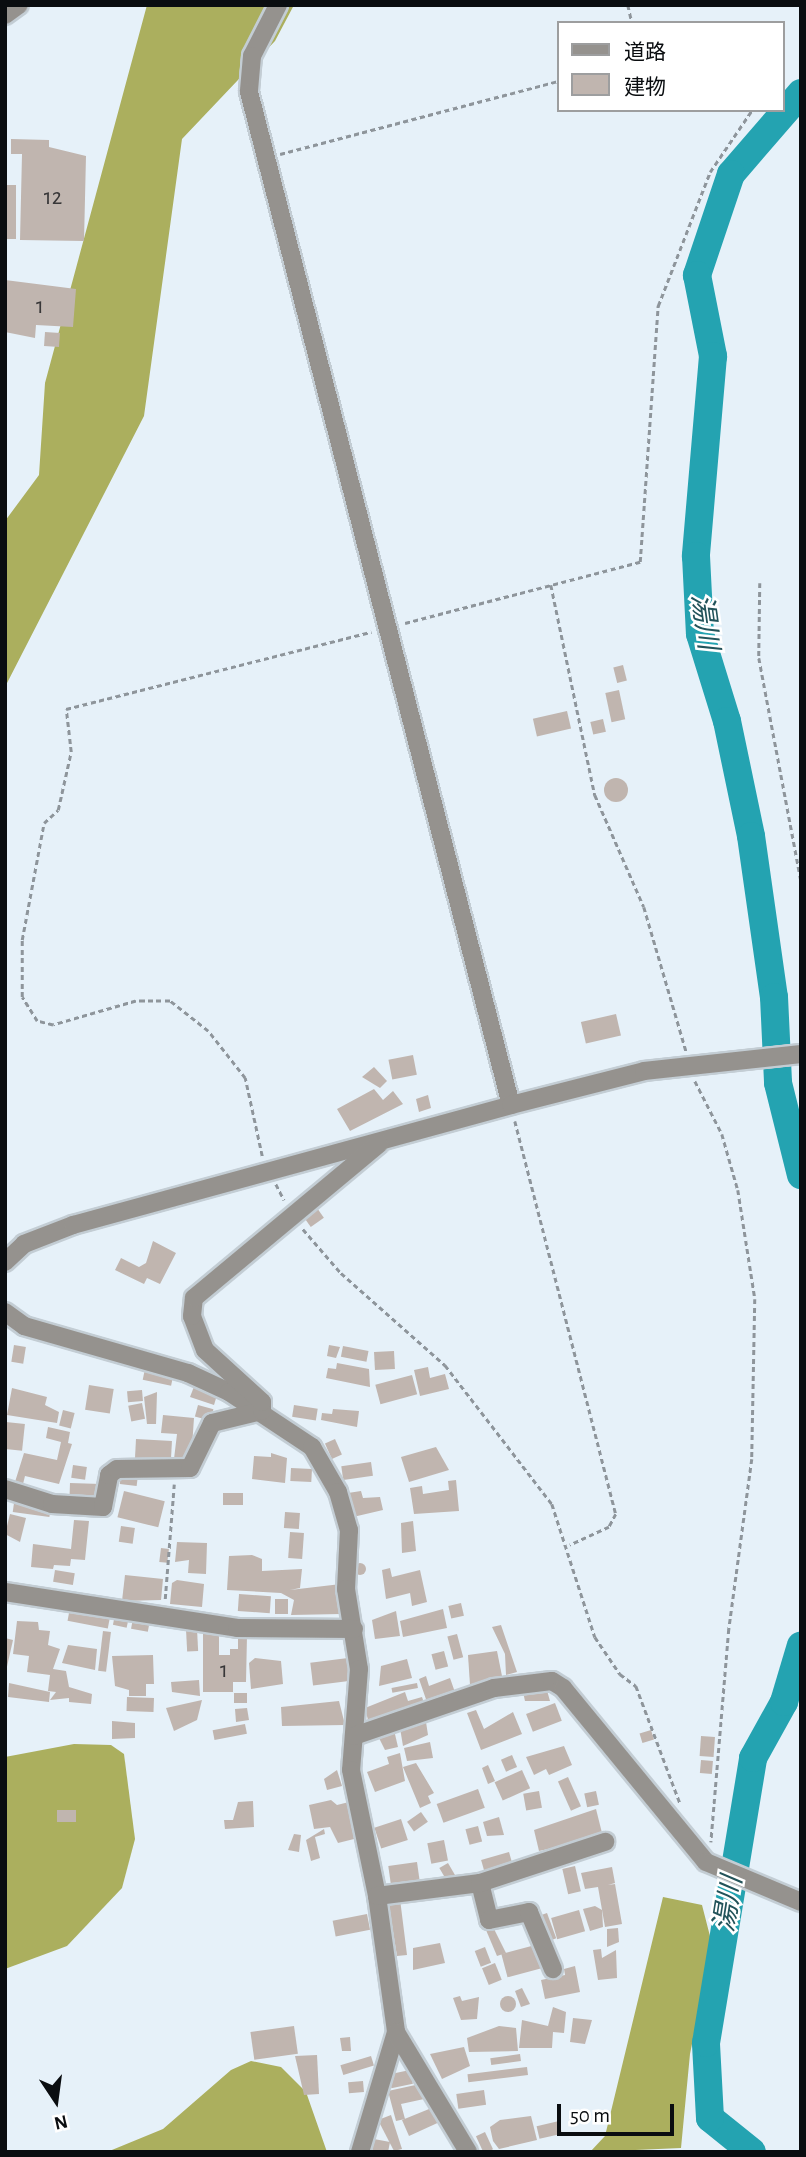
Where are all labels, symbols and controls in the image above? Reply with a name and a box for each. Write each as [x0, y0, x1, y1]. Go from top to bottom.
legend [558, 21, 785, 112]
text: 道路 [624, 42, 666, 63]
text: 建物 [624, 77, 666, 98]
house number: 12 [44, 184, 62, 212]
house number: 1 [36, 293, 44, 321]
water label: 湯川 [683, 592, 725, 652]
house number: 1 [220, 1657, 228, 1685]
water label: 湯川 [708, 1874, 750, 1934]
north arrow [21, 2066, 91, 2136]
scale bar [561, 2090, 678, 2134]
text: 50 m [570, 2105, 610, 2126]
text: N [52, 2111, 69, 2133]

